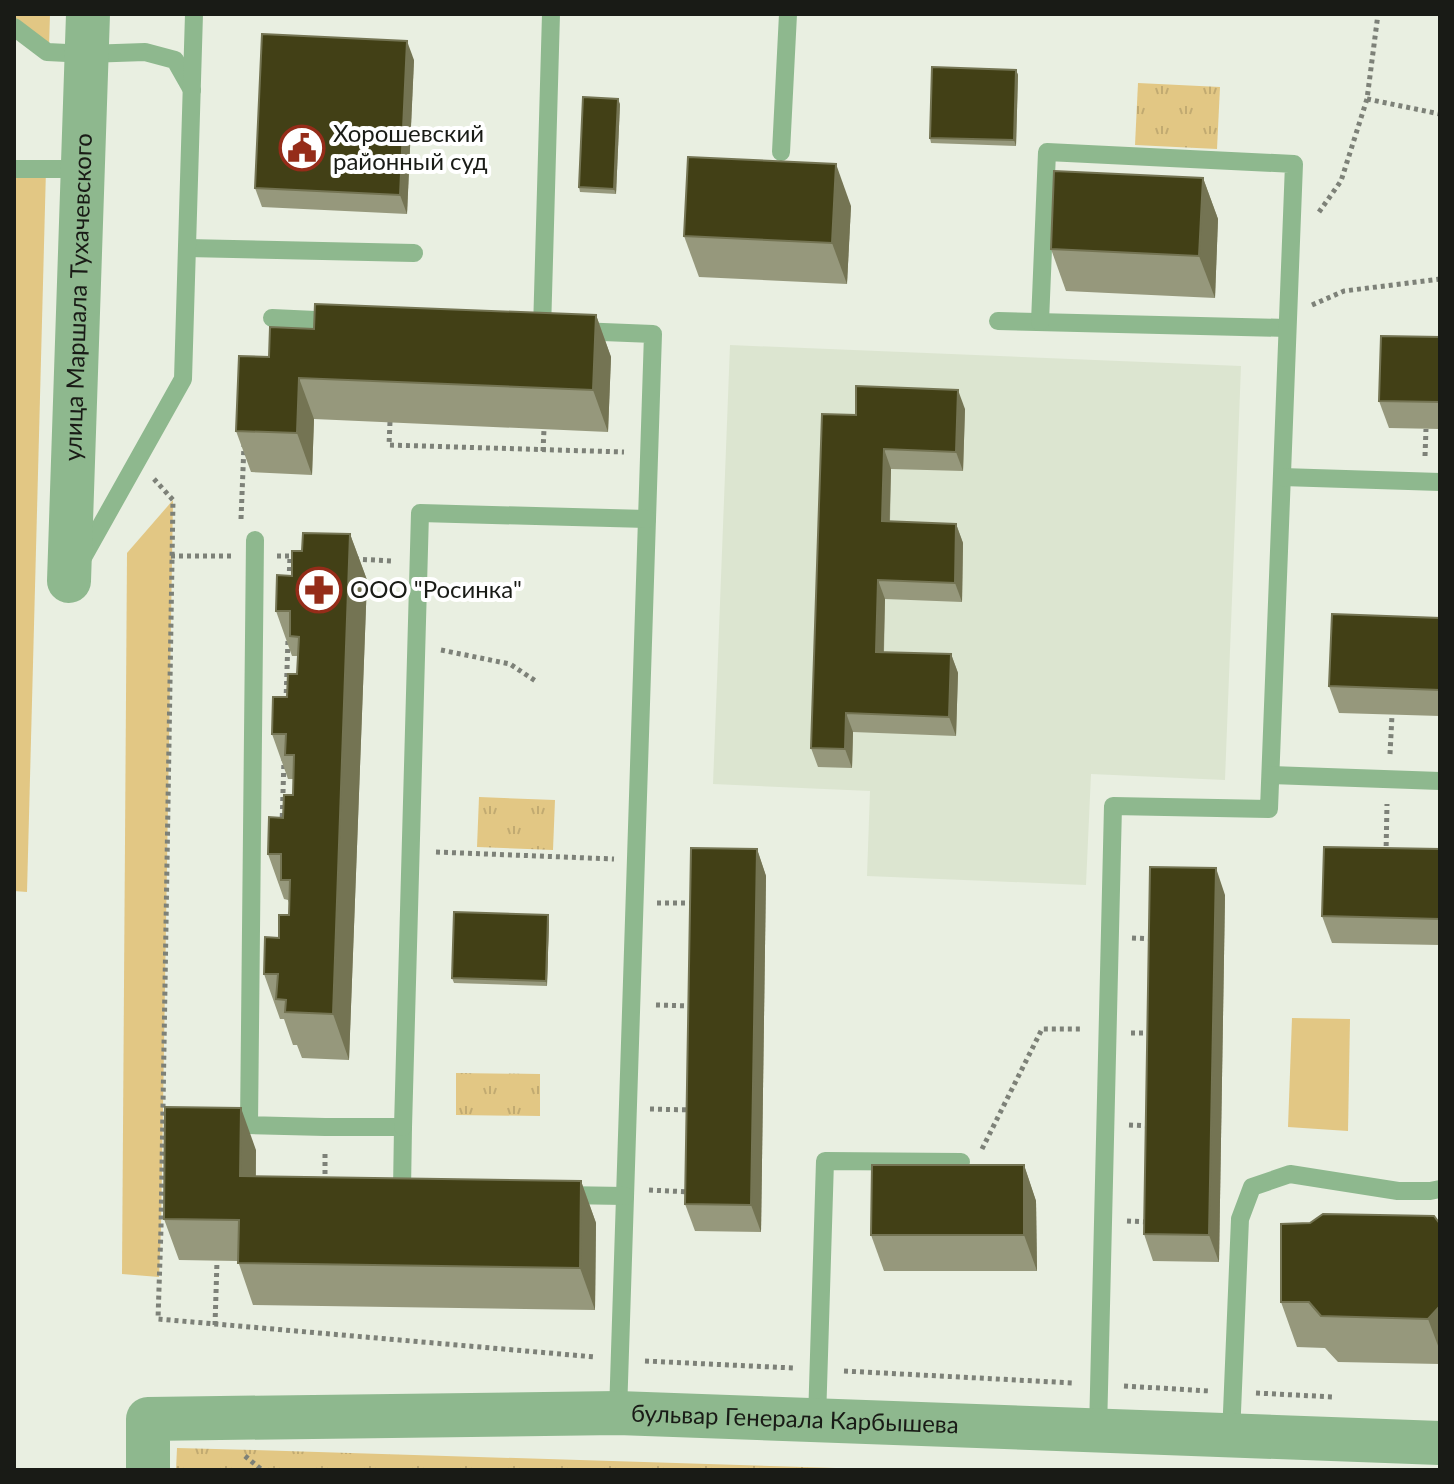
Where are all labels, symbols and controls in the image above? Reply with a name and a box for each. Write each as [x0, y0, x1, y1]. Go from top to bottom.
place label: Хорошевский районный суд [333, 118, 488, 175]
public building icon: Хорошевский районный суд [278, 124, 326, 172]
street label: улица Маршала Тухачевского [57, 133, 97, 462]
pharmacy icon: ООО "Росинка" [295, 566, 343, 614]
place label: ООО "Росинка" [350, 574, 522, 603]
street label: бульвар Генерала Карбышева [630, 1397, 959, 1438]

